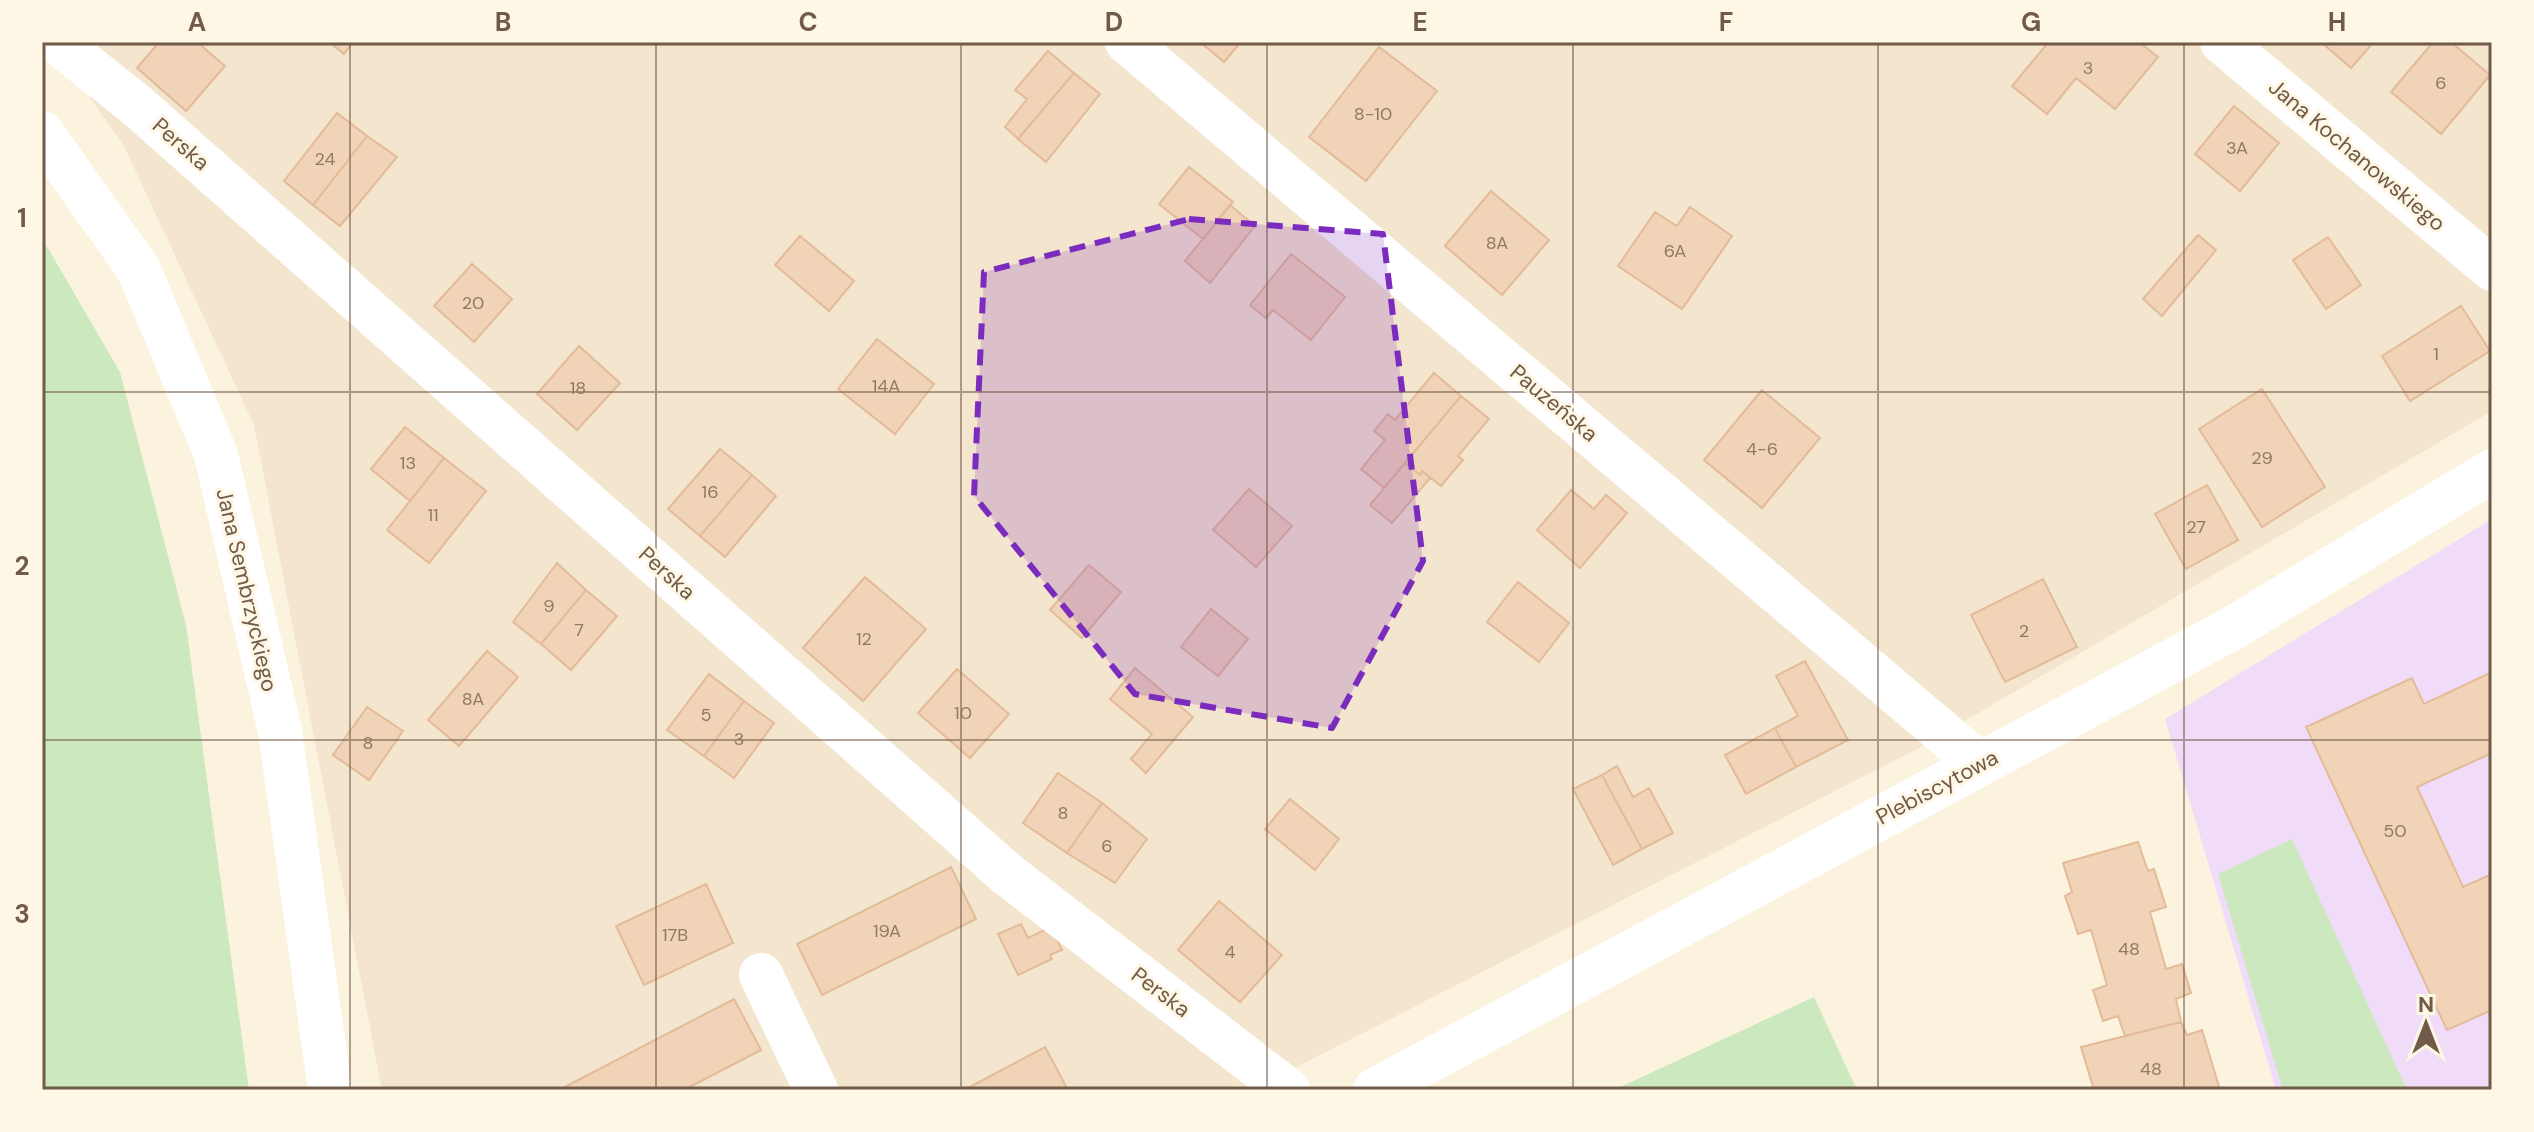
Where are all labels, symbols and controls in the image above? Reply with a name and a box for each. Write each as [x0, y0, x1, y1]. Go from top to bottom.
text: A [188, 5, 206, 39]
text: B [495, 5, 511, 39]
text: C [798, 5, 818, 39]
text: D [1105, 5, 1123, 39]
text: E [1412, 5, 1428, 39]
text: F [1719, 5, 1733, 39]
text: G [2021, 5, 2041, 39]
text: H [2328, 5, 2346, 39]
house number: 3 [2083, 56, 2093, 80]
house number: 6 [2435, 71, 2447, 95]
street label: Jana Kochanowskiego [2262, 72, 2452, 238]
house number: 8-10 [1354, 102, 1392, 126]
street label: Perska [146, 111, 216, 177]
house number: 3A [2226, 136, 2248, 160]
house number: 24 [315, 147, 336, 171]
text: 1 [17, 201, 27, 235]
house number: 8A [1486, 231, 1508, 255]
house number: 6A [1664, 239, 1686, 263]
house number: 20 [462, 291, 484, 315]
house number: 1 [2433, 342, 2439, 366]
street label: Pauzeńska [1504, 358, 1604, 448]
house number: 14A [872, 374, 900, 398]
house number: 18 [570, 376, 586, 400]
house number: 4-6 [1746, 437, 1778, 461]
house number: 29 [2251, 446, 2273, 470]
house number: 13 [400, 451, 416, 475]
house number: 16 [702, 480, 718, 504]
street label: Jana Sembrzyckiego [210, 486, 284, 694]
house number: 11 [427, 503, 439, 527]
house number: 27 [2186, 515, 2206, 539]
street label: Perska [632, 540, 702, 606]
text: 2 [14, 549, 30, 583]
house number: 9 [543, 594, 555, 618]
house number: 7 [574, 618, 584, 642]
house number: 2 [2019, 619, 2029, 643]
house number: 12 [856, 627, 872, 651]
house number: 8A [462, 687, 484, 711]
house number: 10 [954, 701, 972, 725]
house number: 5 [701, 703, 711, 727]
house number: 3 [734, 727, 744, 751]
house number: 8 [363, 731, 373, 755]
street label: Plebiscytowa [1871, 743, 2003, 831]
house number: 8 [1058, 801, 1068, 825]
house number: 50 [2383, 819, 2407, 843]
house number: 6 [1101, 834, 1113, 858]
text: 3 [14, 897, 30, 931]
house number: 19A [873, 919, 901, 943]
house number: 17B [662, 923, 688, 947]
house number: 48 [2118, 937, 2140, 961]
house number: 4 [1225, 940, 1236, 964]
street label: Perska [1126, 960, 1196, 1024]
north arrow [2386, 984, 2466, 1064]
text: N [2418, 990, 2434, 1019]
house number: 48 [2140, 1057, 2162, 1081]

